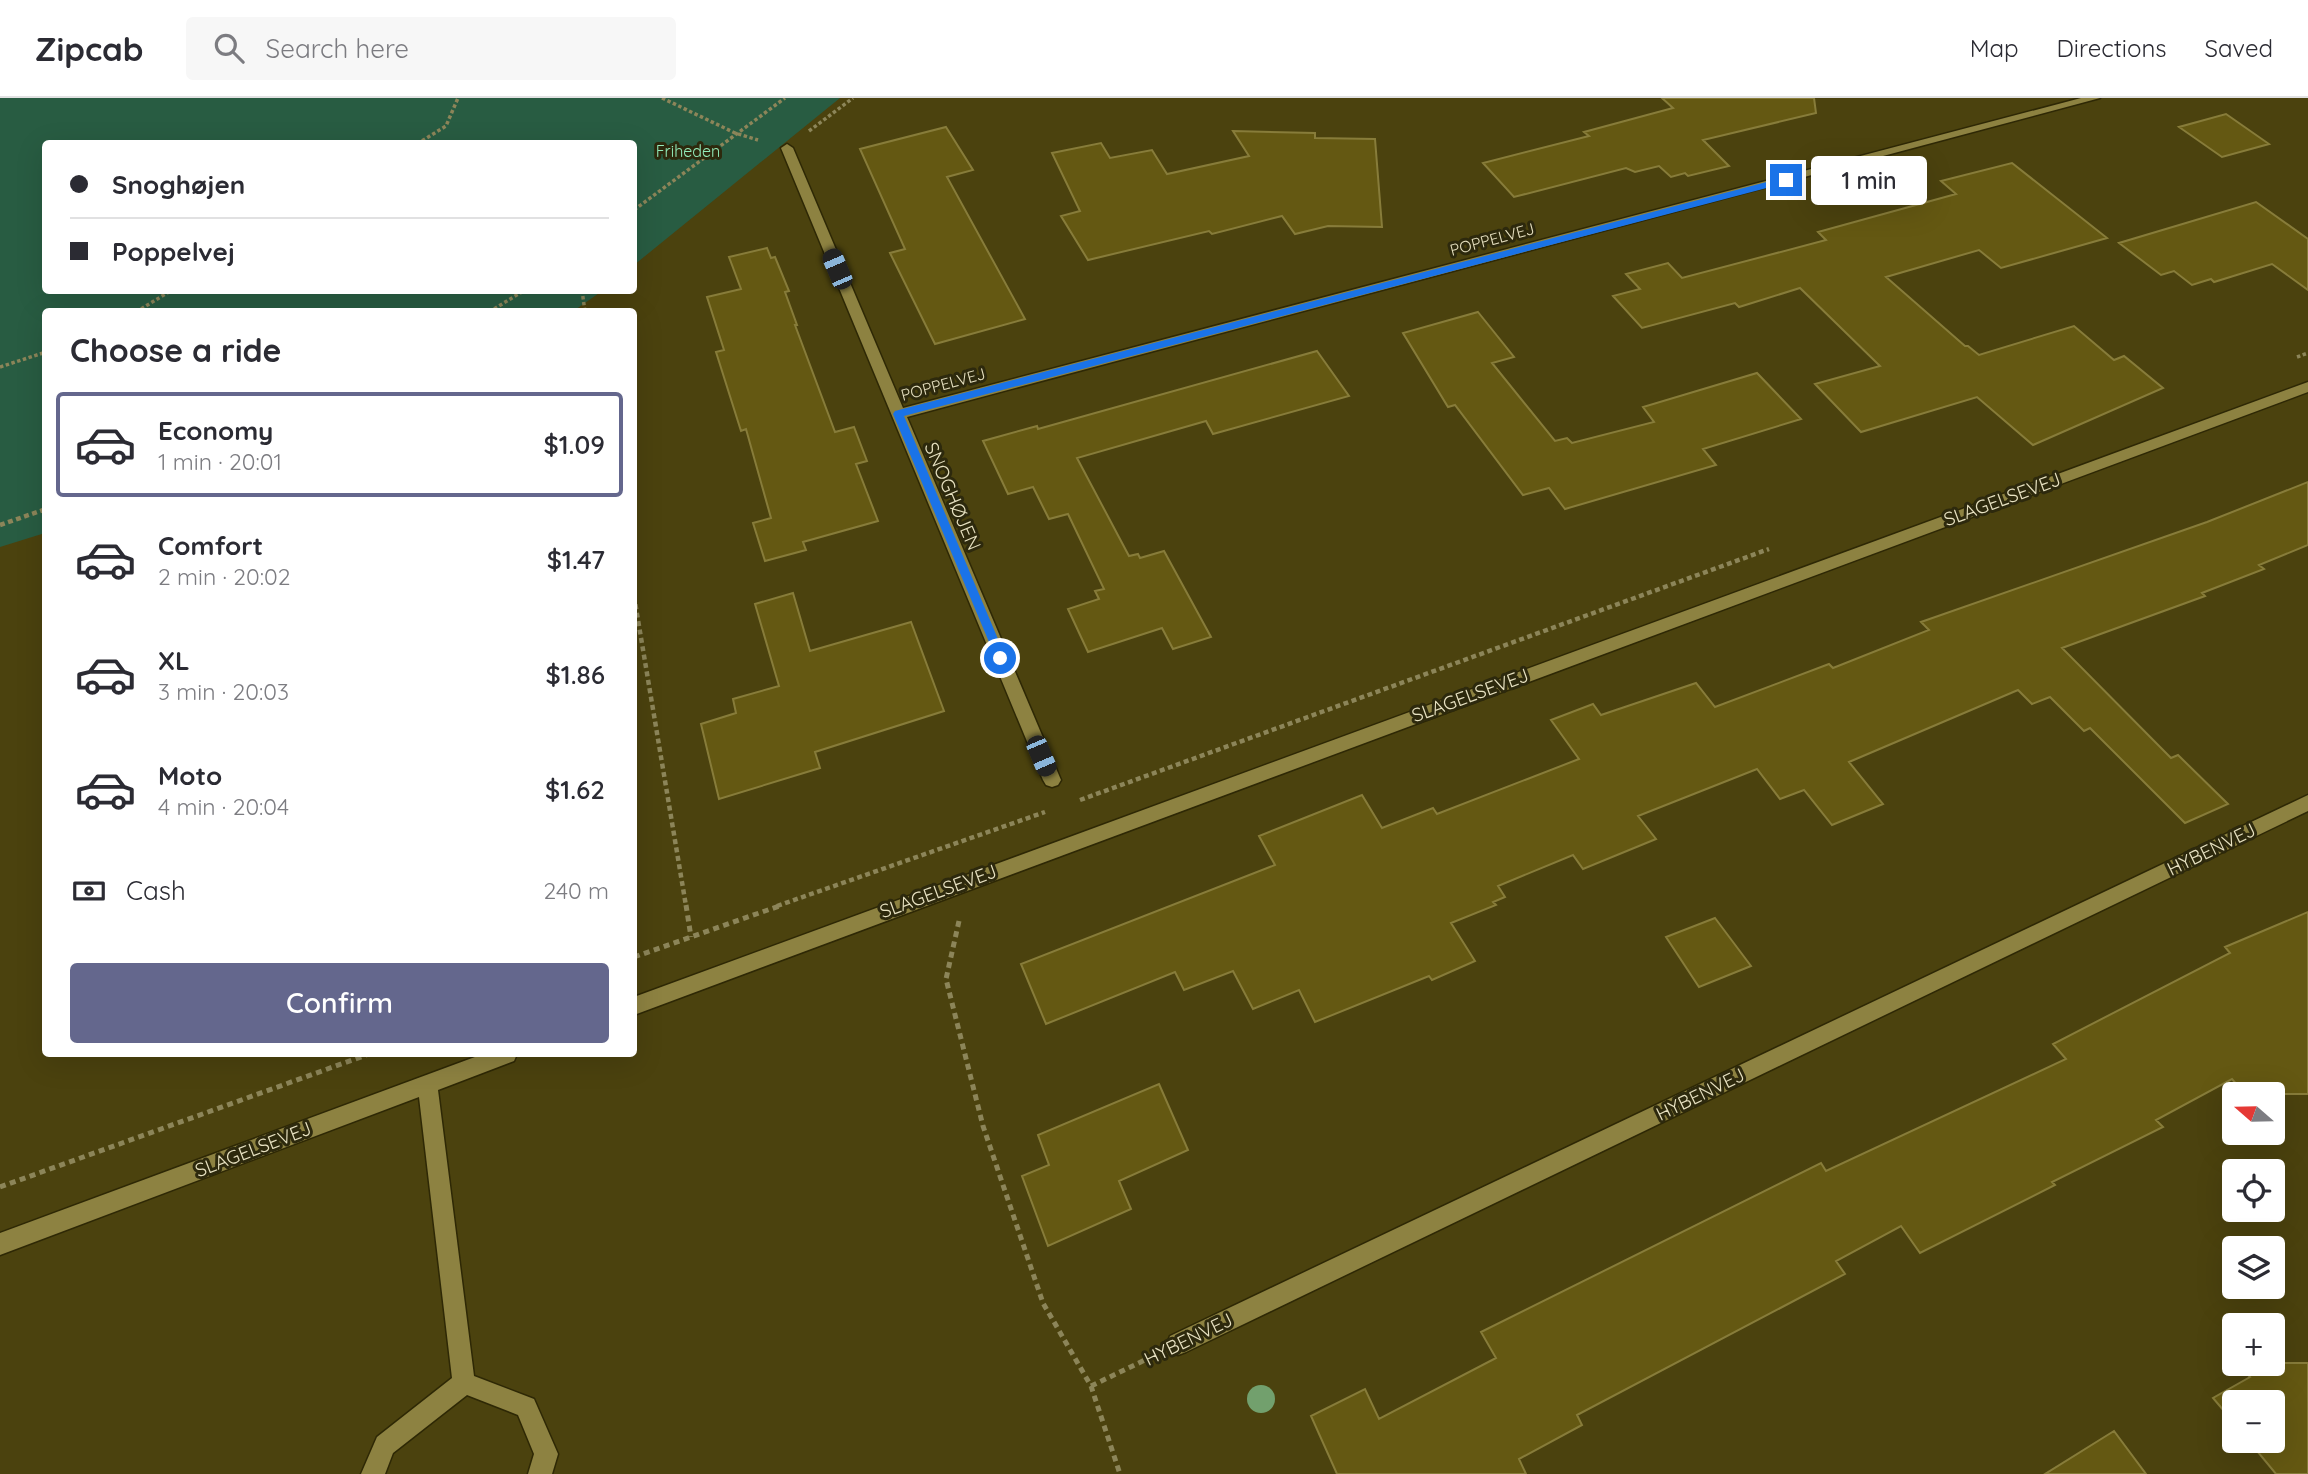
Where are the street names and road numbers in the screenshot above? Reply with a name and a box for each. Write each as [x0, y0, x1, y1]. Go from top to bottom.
street label: POPPELVEJ [1448, 218, 1536, 260]
street label: POPPELVEJ [899, 363, 987, 405]
street label: SNOGHØJEN [919, 438, 987, 554]
street label: SLAGELSEVEJ [1940, 467, 2064, 531]
street label: SLAGELSEVEJ [1408, 663, 1532, 727]
street label: HYBENVEJ [2163, 817, 2259, 881]
street label: SLAGELSEVEJ [876, 859, 1000, 923]
street label: HYBENVEJ [1652, 1062, 1748, 1126]
street label: SLAGELSEVEJ [191, 1116, 315, 1182]
street label: HYBENVEJ [1140, 1307, 1236, 1371]

